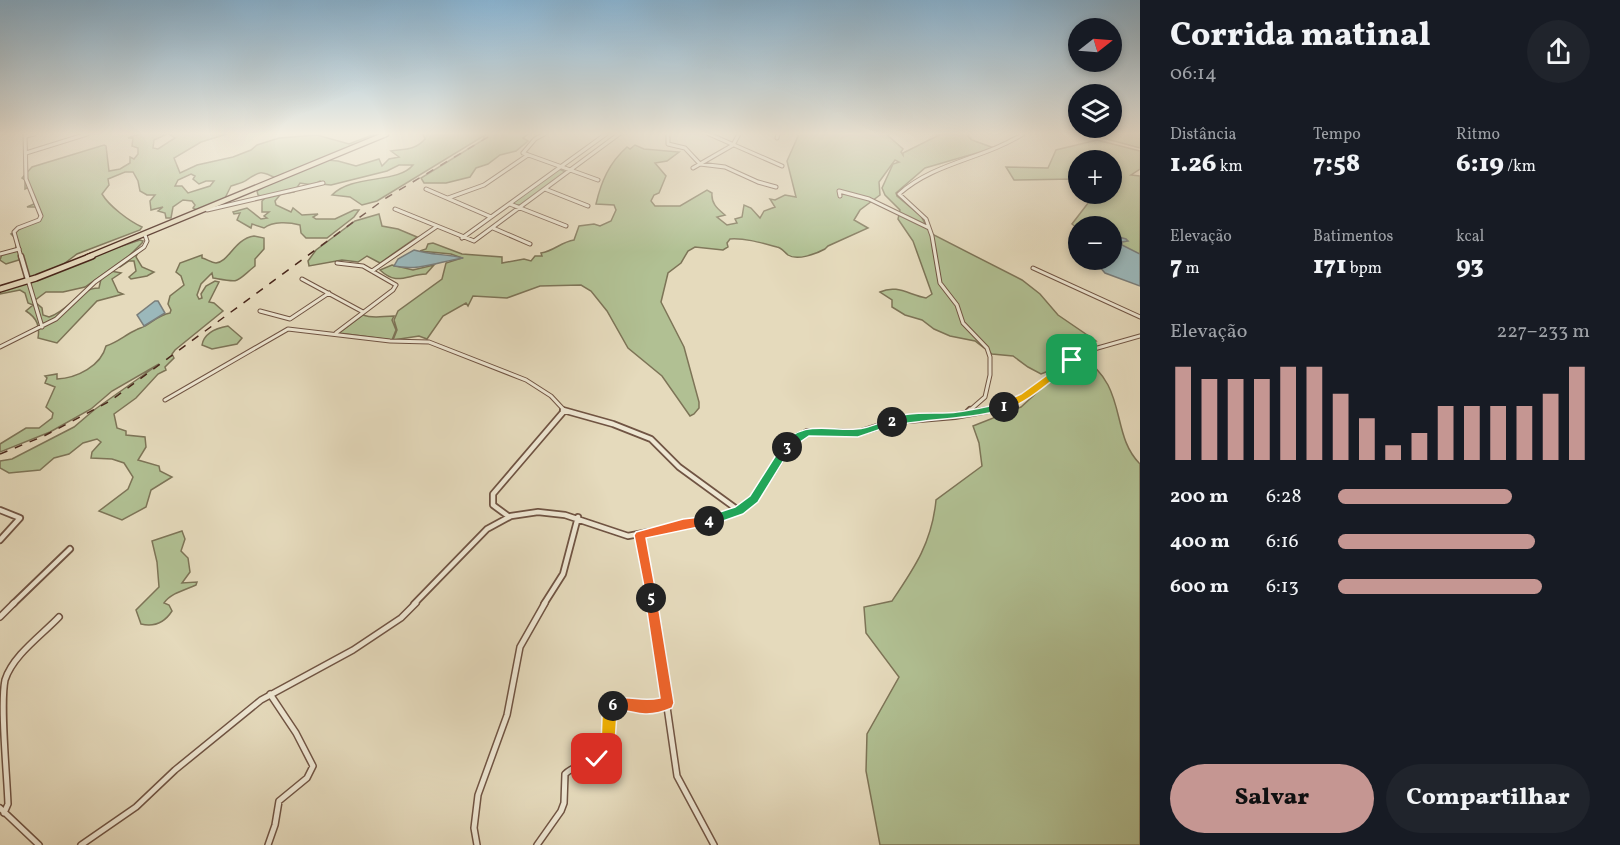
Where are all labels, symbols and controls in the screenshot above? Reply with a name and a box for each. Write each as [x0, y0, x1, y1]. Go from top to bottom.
text: Corrida matinal [1170, 14, 1431, 60]
north arrow [1068, 18, 1122, 72]
map controls [1068, 18, 1122, 270]
button: share [1527, 20, 1590, 83]
text: 06:14 [1170, 60, 1217, 88]
button: layers [1068, 84, 1122, 138]
text: Distância [1170, 124, 1236, 146]
text: Tempo [1313, 124, 1361, 146]
text: Ritmo [1456, 124, 1500, 146]
text: 1.26 [1170, 146, 1217, 182]
text: 7:58 [1313, 146, 1360, 182]
text: 6:19 [1456, 146, 1504, 182]
button: + [1068, 150, 1122, 204]
text: km [1217, 156, 1243, 178]
text: /km [1504, 156, 1536, 178]
button: − [1068, 216, 1122, 270]
text: Elevação [1170, 226, 1232, 248]
text: Batimentos [1313, 226, 1393, 248]
text: kcal [1456, 226, 1484, 248]
text: 7 [1170, 248, 1182, 284]
text: 171 [1313, 248, 1347, 284]
text: 93 [1456, 248, 1484, 284]
text: m [1182, 258, 1200, 280]
text: bpm [1347, 258, 1382, 280]
text: Elevação [1170, 318, 1247, 346]
text: 227–233 m [1497, 318, 1590, 346]
pin [1046, 334, 1097, 385]
icon: arrive [1055, 343, 1088, 376]
pin: 1 [989, 392, 1019, 422]
text: 1 [1001, 396, 1007, 418]
pin: 2 [877, 407, 907, 437]
text: 2 [888, 411, 896, 433]
pin: 3 [772, 432, 802, 462]
text: 3 [783, 436, 791, 458]
text: 200 m [1170, 483, 1228, 511]
text: 6:28 [1266, 483, 1302, 511]
pin: 4 [694, 506, 724, 536]
text: 4 [704, 510, 714, 532]
text: 400 m [1170, 528, 1230, 556]
text: 6:16 [1266, 528, 1299, 556]
text: 600 m [1170, 573, 1229, 601]
text: 6:13 [1266, 573, 1299, 601]
pin: 5 [636, 583, 666, 613]
text: 5 [647, 587, 655, 609]
pin: 6 [598, 691, 628, 721]
text: 6 [609, 695, 617, 717]
pin [571, 733, 622, 784]
icon: check [580, 742, 613, 775]
button: Salvar [1170, 764, 1374, 833]
button: Compartilhar [1386, 764, 1590, 833]

